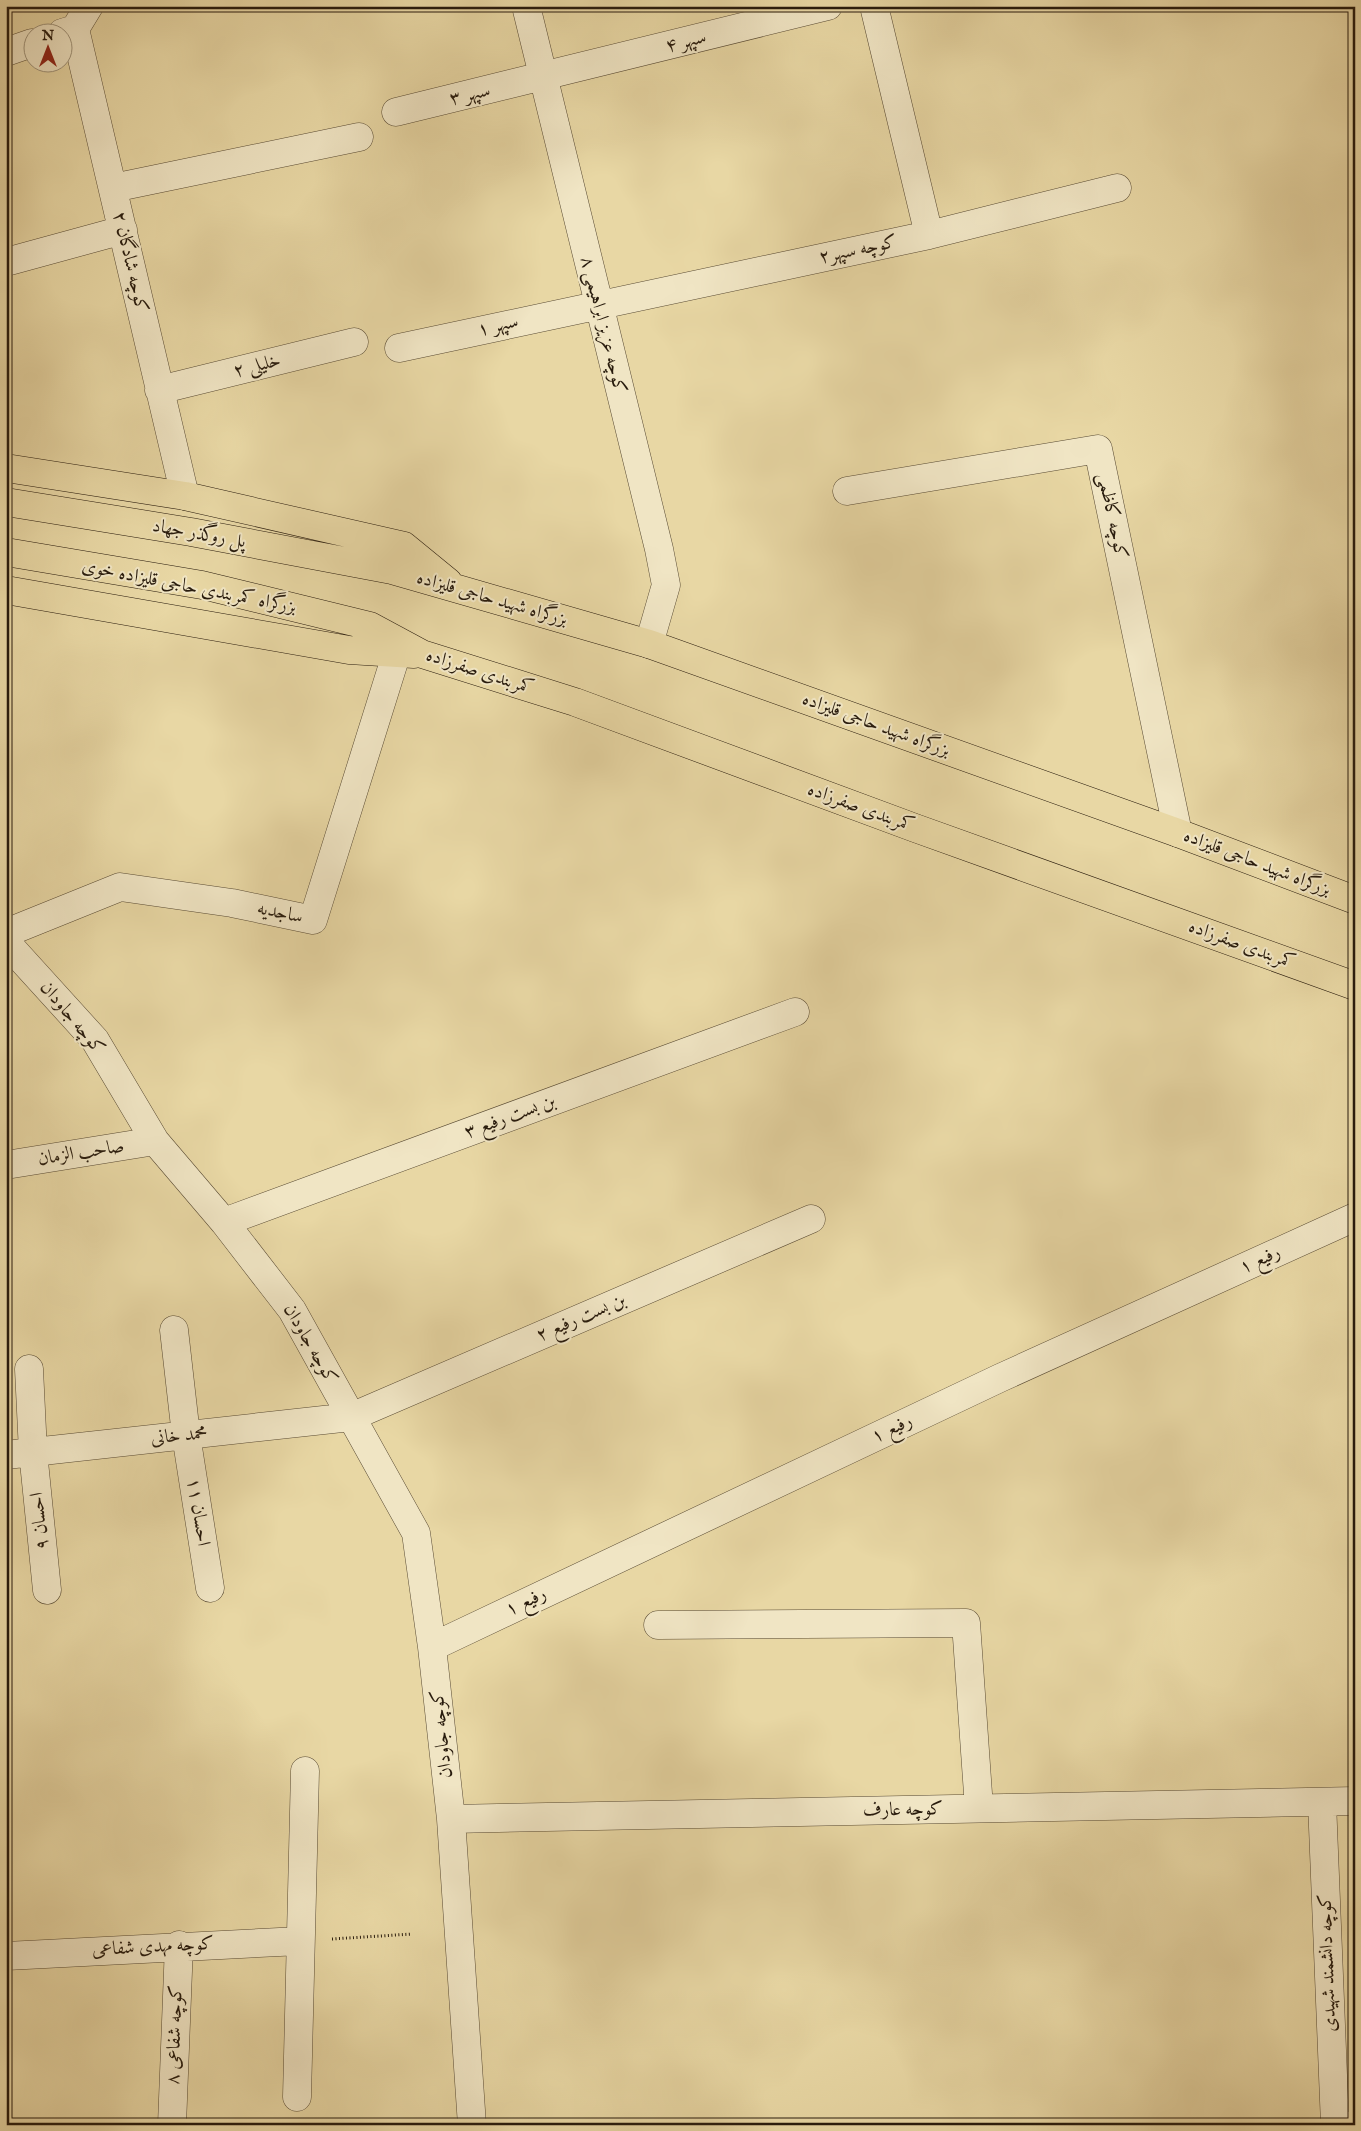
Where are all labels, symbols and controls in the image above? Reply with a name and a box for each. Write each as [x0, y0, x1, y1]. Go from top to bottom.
north arrow [22, 22, 72, 72]
street label: سپهر ۴ [663, 25, 709, 59]
text: N [41, 27, 54, 45]
street label: سپهر ۳ [447, 79, 493, 111]
street label: کوچه شادگان ۲ [107, 209, 154, 315]
street label: کوچه سپهر۲ [817, 230, 899, 270]
street label: ۸ کوچه عزیز ابراهیمی [574, 254, 632, 396]
street label: سپهر ۱ [475, 310, 521, 342]
street label: خلیلی ۲ [231, 349, 283, 384]
street label: کوچه کاظمی [1091, 471, 1133, 561]
street label: پل روگذر جهاد [150, 511, 250, 554]
street label: بزرگراه کمربندی حاجی قلیزاده خوی [80, 552, 299, 620]
street label: بزرگراه شهید حاجی قلیزاده [414, 564, 571, 632]
street label: کمربندی صفرزاده [423, 643, 537, 701]
street label: بزرگراه شهید حاجی قلیزاده [799, 685, 954, 763]
street label: کمربندی صفرزاده [804, 778, 918, 838]
street label: بزرگراه شهید حاجی قلیزاده [1180, 822, 1335, 902]
street label: ساجدیه [255, 896, 305, 930]
street label: کمربندی صفرزاده [1185, 915, 1299, 975]
street label: کوچه جاودان [34, 976, 110, 1060]
street label: بن بست رفیع ۳ [461, 1089, 561, 1148]
street label: صاحب الزمان [36, 1134, 126, 1172]
street label: رفیع ۱ [1236, 1240, 1286, 1283]
street label: بن بست رفیع ۲ [532, 1288, 632, 1351]
street label: کوچه جاودان [277, 1299, 343, 1389]
street label: رفیع ۱ [868, 1409, 918, 1452]
street label: محمد خانی [150, 1421, 209, 1451]
street label: احسان ۱۱ [181, 1476, 215, 1548]
street label: احسان ۹ [25, 1491, 55, 1551]
street label: رفیع ۱ [502, 1582, 552, 1625]
street label: کوچه جاودان [425, 1689, 459, 1779]
street label: کوچه عارف [863, 1797, 943, 1823]
street label: کوچه دانشمند شهیدی [1314, 1894, 1342, 2032]
street label: کوچه مهدی شفاعی [91, 1932, 215, 1962]
street label: کوچه شفاعی ۸ [161, 1985, 189, 2085]

